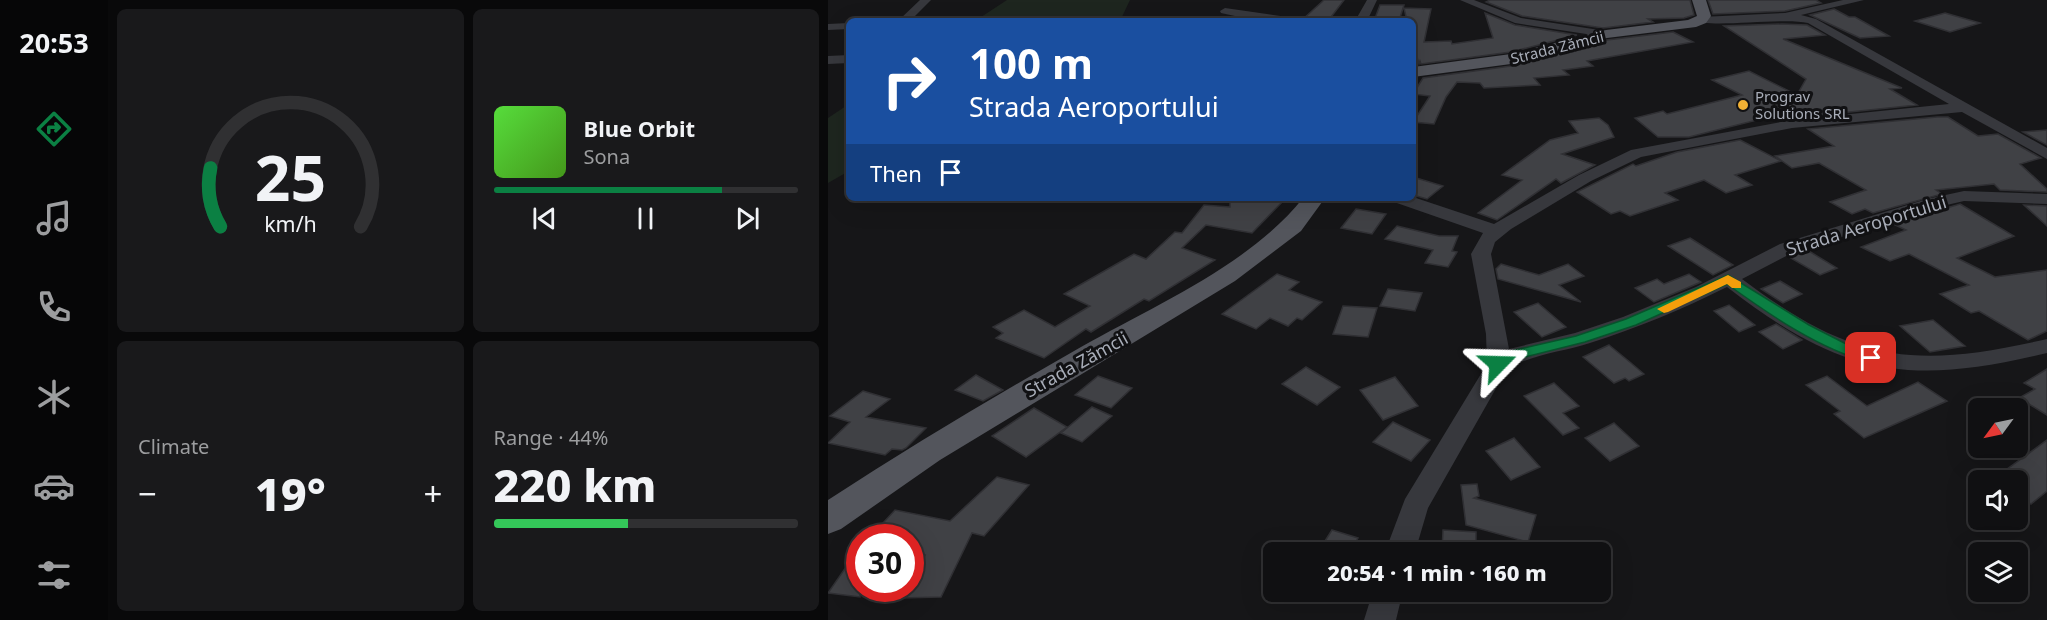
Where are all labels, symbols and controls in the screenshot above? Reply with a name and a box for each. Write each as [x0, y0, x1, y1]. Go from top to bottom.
text: 20:53 [19, 24, 89, 61]
street label: Strada Zămcii [1508, 26, 1606, 68]
text: 100 m [969, 34, 1093, 91]
icon: right [870, 42, 948, 120]
place label: Prograv Solutions SRL [1755, 86, 1850, 123]
text: Strada Aeroportului [969, 88, 1219, 125]
marker: Prograv Solutions SRL [1736, 98, 1750, 112]
icon: directions [33, 108, 75, 150]
text: Blue Orbit [584, 113, 695, 143]
text: 25 [255, 135, 326, 220]
text: Sona [584, 143, 630, 170]
icon: arrive [934, 156, 967, 189]
text: Then [870, 158, 922, 188]
street label: Strada Aeroportului [1783, 189, 1949, 261]
icon: music [33, 197, 75, 239]
icon: previous [528, 202, 561, 235]
icon: pause [629, 202, 662, 235]
icon: next [731, 202, 764, 235]
text: km/h [264, 210, 317, 239]
icon: phone [33, 286, 75, 328]
street label: Strada Zămcii [1020, 326, 1132, 402]
position arrow [1466, 332, 1530, 396]
pin [1845, 332, 1896, 383]
icon: arrive [1854, 341, 1887, 374]
icon: climate [33, 376, 75, 418]
north arrow [1968, 398, 2028, 458]
map controls [1968, 398, 2028, 602]
text: Range · 44% [494, 424, 608, 451]
text: Climate [138, 433, 209, 460]
text: 220 km [494, 454, 656, 515]
text: 19° [255, 463, 326, 524]
icon: car [33, 465, 75, 507]
button: sound [1968, 470, 2028, 530]
text: − [138, 471, 157, 516]
text: + [424, 471, 443, 516]
speed limit sign: 30 [846, 524, 924, 602]
button: layers [1968, 542, 2028, 602]
icon: filters [33, 554, 75, 596]
text: 20:54 · 1 min · 160 m [1327, 557, 1547, 587]

